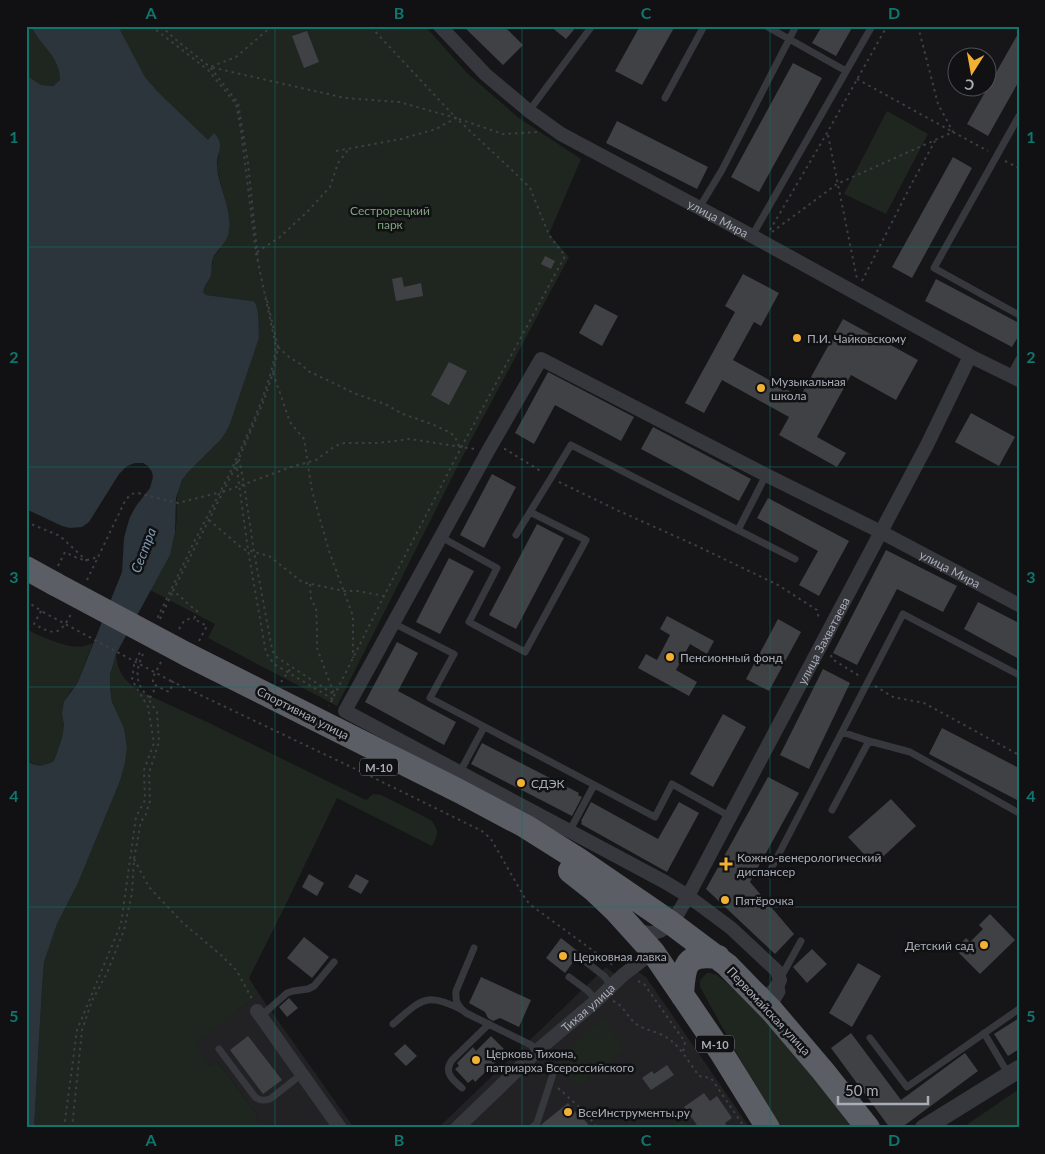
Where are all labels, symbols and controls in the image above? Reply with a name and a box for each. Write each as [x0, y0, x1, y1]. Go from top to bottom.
text: A [144, 3, 157, 22]
text: B [394, 3, 404, 22]
text: C [641, 3, 652, 22]
text: D [888, 3, 900, 22]
north arrow [948, 48, 998, 98]
text: С [963, 76, 976, 94]
text: 1 [9, 127, 19, 146]
text: 1 [1026, 127, 1036, 146]
street label: улица Мира [685, 196, 751, 240]
park label: Сестрорецкий парк [350, 203, 430, 232]
place label: П.И. Чайковскому [807, 331, 907, 346]
marker: П.И. Чайковскому [791, 332, 803, 344]
text: 2 [9, 347, 19, 366]
text: 2 [1026, 347, 1036, 366]
place label: Музыкальная школа [771, 374, 846, 403]
marker: Музыкальная школа [755, 382, 767, 394]
water label: Сестра [127, 525, 159, 575]
street label: улица Мира [917, 546, 983, 591]
text: 3 [9, 567, 19, 586]
text: 3 [1026, 567, 1036, 586]
street label: улица Захватаева [794, 594, 853, 687]
place label: Пенсионный фонд [680, 650, 783, 665]
marker: Пенсионный фонд [664, 651, 676, 663]
street label: Спортивная улица [254, 683, 352, 743]
road number: М-10 [360, 759, 398, 776]
place label: СДЭК [531, 776, 565, 791]
marker: СДЭК [515, 777, 527, 789]
text: 4 [9, 786, 19, 805]
text: 4 [1026, 786, 1036, 805]
place label: Кожно-венерологический диспансер [737, 850, 881, 879]
marker: Кожно-венерологический диспансер [719, 857, 733, 871]
place label: Пятёрочка [735, 893, 794, 908]
marker: Пятёрочка [719, 894, 731, 906]
place label: Детский сад [905, 938, 975, 953]
marker: Детский сад [978, 939, 990, 951]
place label: Церковная лавка [573, 949, 667, 964]
marker: Церковная лавка [557, 950, 569, 962]
street label: Первомайская улица [724, 964, 814, 1058]
street label: Тихая улица [558, 980, 618, 1035]
text: 5 [9, 1006, 19, 1025]
text: 5 [1026, 1006, 1036, 1025]
road number: М-10 [696, 1036, 734, 1052]
place label: Церковь Тихона, патриарха Всероссийского [486, 1046, 634, 1075]
marker: Церковь Тихона, патриарха Всероссийского [470, 1054, 482, 1066]
scale bar [838, 1074, 928, 1106]
text: 50 m [845, 1081, 879, 1099]
place label: ВсеИнструменты.ру [578, 1105, 691, 1120]
marker: ВсеИнструменты.ру [562, 1106, 574, 1118]
text: A [144, 1130, 157, 1149]
text: B [394, 1130, 404, 1149]
text: C [641, 1130, 652, 1149]
text: D [888, 1130, 900, 1149]

